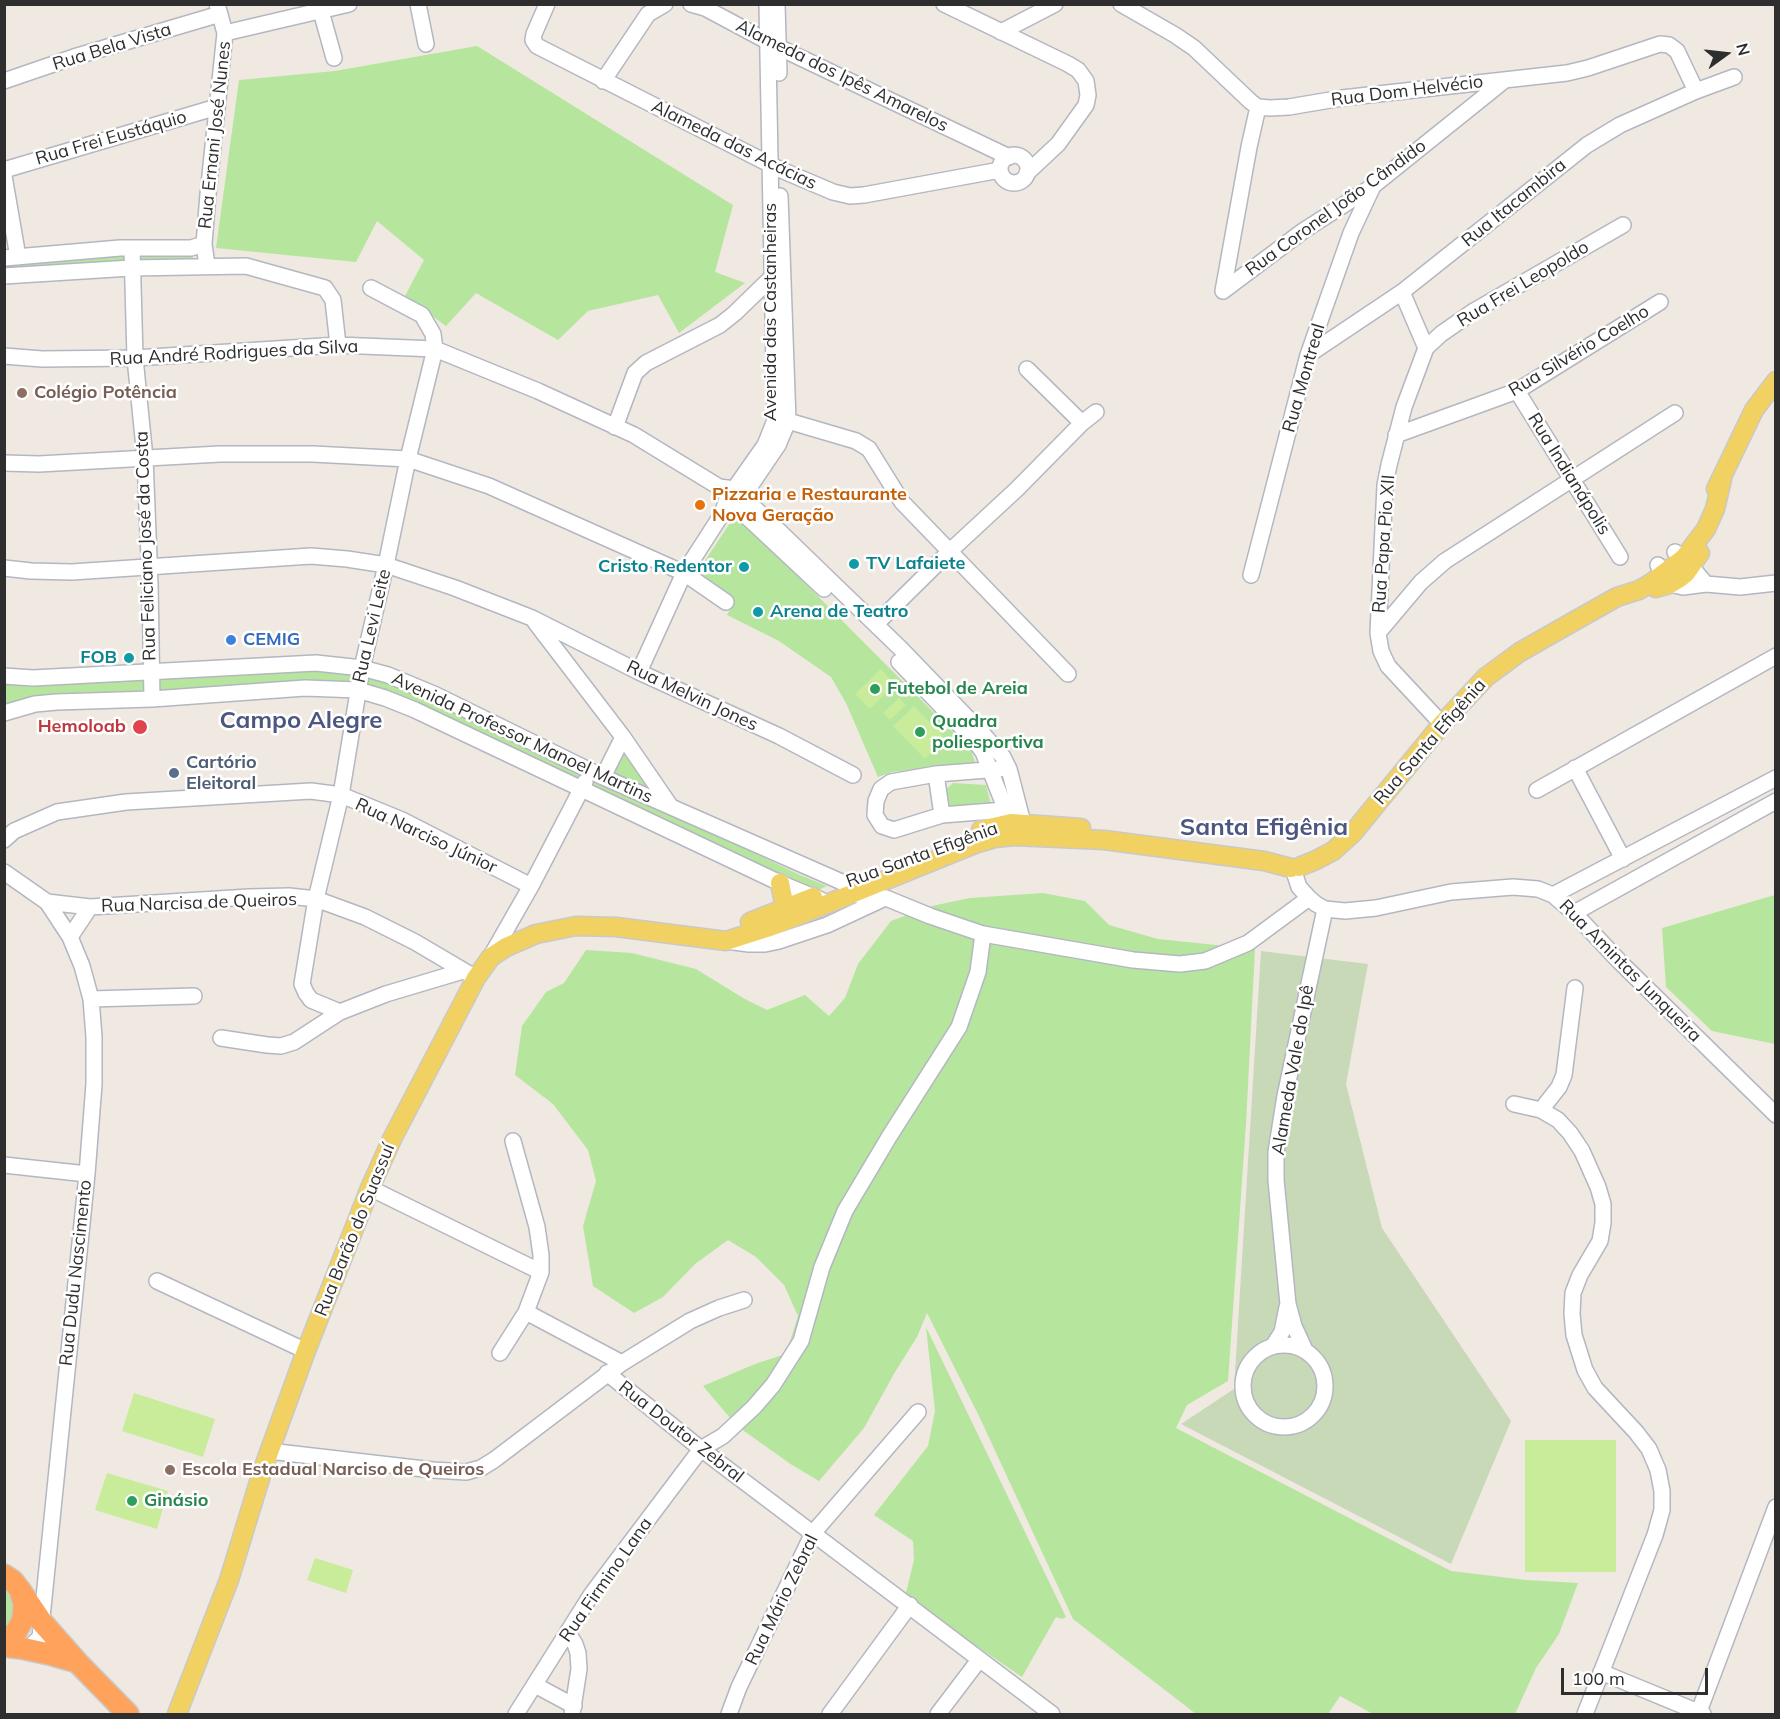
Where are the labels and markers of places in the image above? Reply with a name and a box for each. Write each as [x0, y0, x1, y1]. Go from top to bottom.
place label: Colégio Potência [34, 382, 177, 404]
marker: Colégio Potência [15, 386, 29, 400]
place label: Pizzaria e Restaurante Nova Geração [712, 484, 907, 526]
marker: Pizzaria e Restaurante Nova Geração [693, 498, 707, 512]
place label: TV Lafaiete [866, 553, 965, 575]
place label: Cristo Redentor [598, 556, 732, 578]
marker: TV Lafaiete [847, 557, 861, 571]
marker: Cristo Redentor [737, 560, 751, 574]
place label: Arena de Teatro [770, 601, 908, 623]
marker: Arena de Teatro [751, 605, 765, 619]
place label: CEMIG [243, 629, 300, 651]
marker: CEMIG [224, 633, 238, 647]
place label: FOB [80, 647, 117, 669]
marker: FOB [122, 651, 136, 665]
place label: Futebol de Areia [887, 678, 1028, 700]
marker: Futebol de Areia [868, 682, 882, 696]
place label: Quadra poliesportiva [932, 711, 1044, 754]
place label: Hemoloab [38, 716, 126, 738]
marker: Hemoloab [131, 718, 149, 736]
marker: Quadra poliesportiva [913, 725, 927, 739]
place label: Cartório Eleitoral [186, 752, 257, 795]
marker: Cartório Eleitoral [167, 766, 181, 780]
place label: Escola Estadual Narciso de Queiros [182, 1459, 484, 1481]
marker: Escola Estadual Narciso de Queiros [163, 1463, 177, 1477]
place label: Ginásio [144, 1490, 208, 1512]
marker: Ginásio [125, 1494, 139, 1508]

